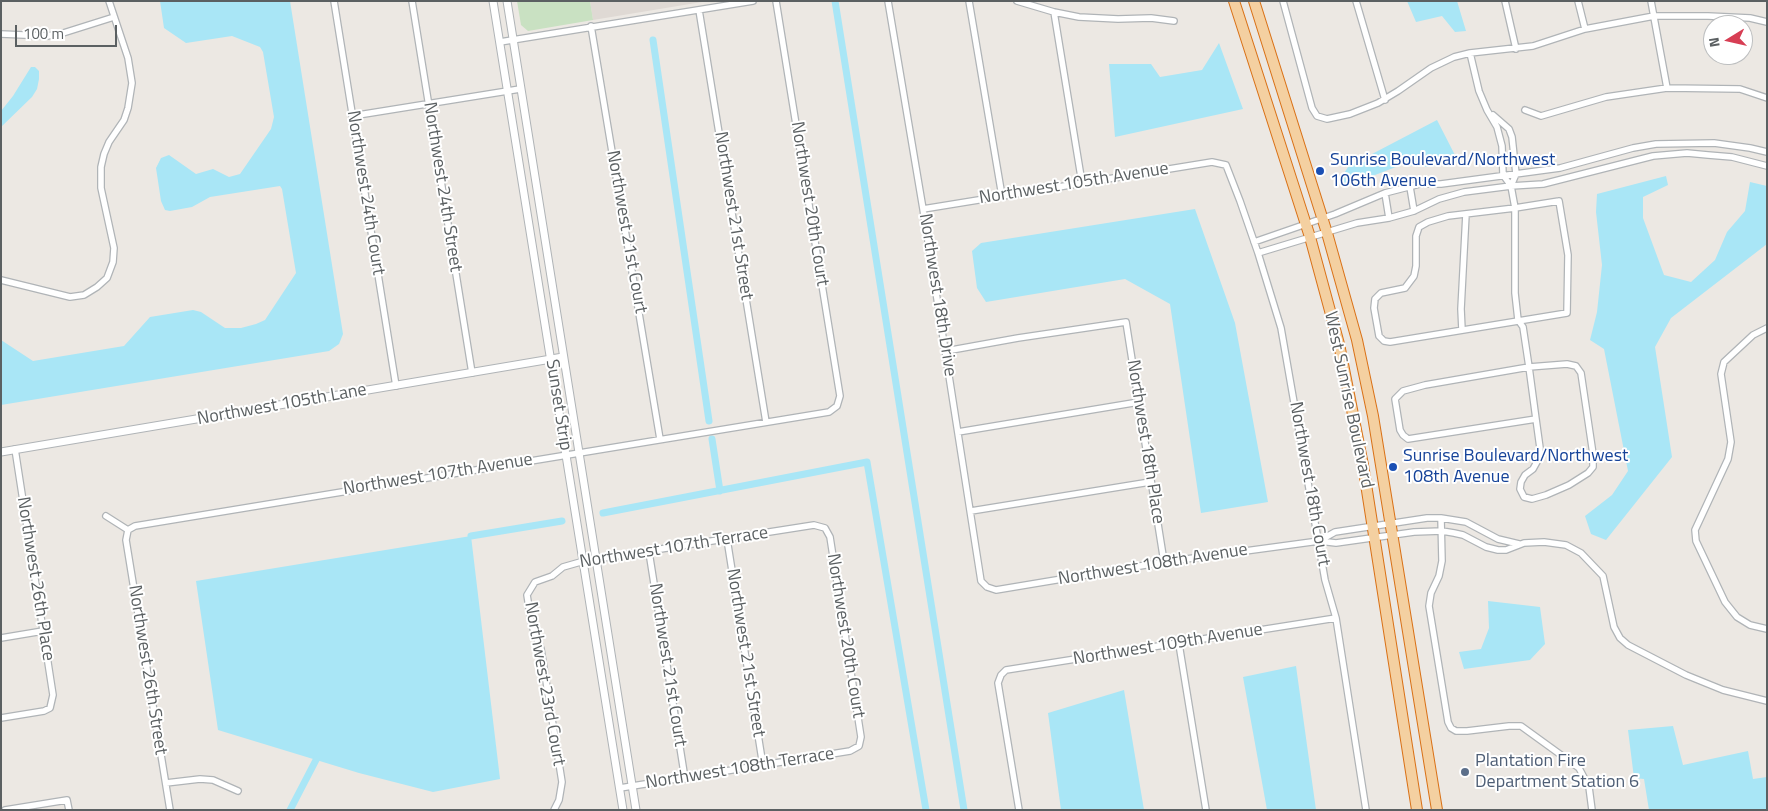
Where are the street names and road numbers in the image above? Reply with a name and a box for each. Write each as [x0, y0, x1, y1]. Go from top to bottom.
street label: Northwest 24th Street [418, 101, 466, 273]
street label: Northwest 24th Court [341, 109, 389, 277]
street label: Northwest 20th Court [785, 120, 833, 288]
street label: Northwest 21st Street [709, 130, 757, 302]
street label: Northwest 21st Court [601, 149, 651, 315]
street label: Northwest 105th Avenue [978, 158, 1170, 210]
street label: Northwest 18th Drive [913, 212, 961, 378]
street label: West Sunrise Boulevard [1319, 310, 1377, 490]
street label: Sunset Strip [540, 358, 576, 452]
street label: Northwest 18th Place [1121, 358, 1169, 526]
street label: Northwest 105th Lane [196, 379, 368, 431]
street label: Northwest 18th Court [1284, 400, 1334, 568]
street label: Northwest 107th Avenue [342, 449, 534, 501]
street label: Northwest 26th Place [11, 495, 59, 663]
street label: Northwest 107th Terrace [578, 522, 770, 574]
street label: Northwest 108th Avenue [1057, 539, 1249, 591]
street label: Northwest 20th Court [821, 552, 869, 720]
street label: Northwest 21st Street [721, 567, 769, 739]
street label: Northwest 21st Court [643, 582, 691, 748]
street label: Northwest 26th Street [123, 584, 171, 756]
street label: Northwest 23rd Court [519, 600, 569, 768]
street label: Northwest 109th Avenue [1072, 619, 1264, 671]
street label: Northwest 108th Terrace [644, 743, 836, 795]

